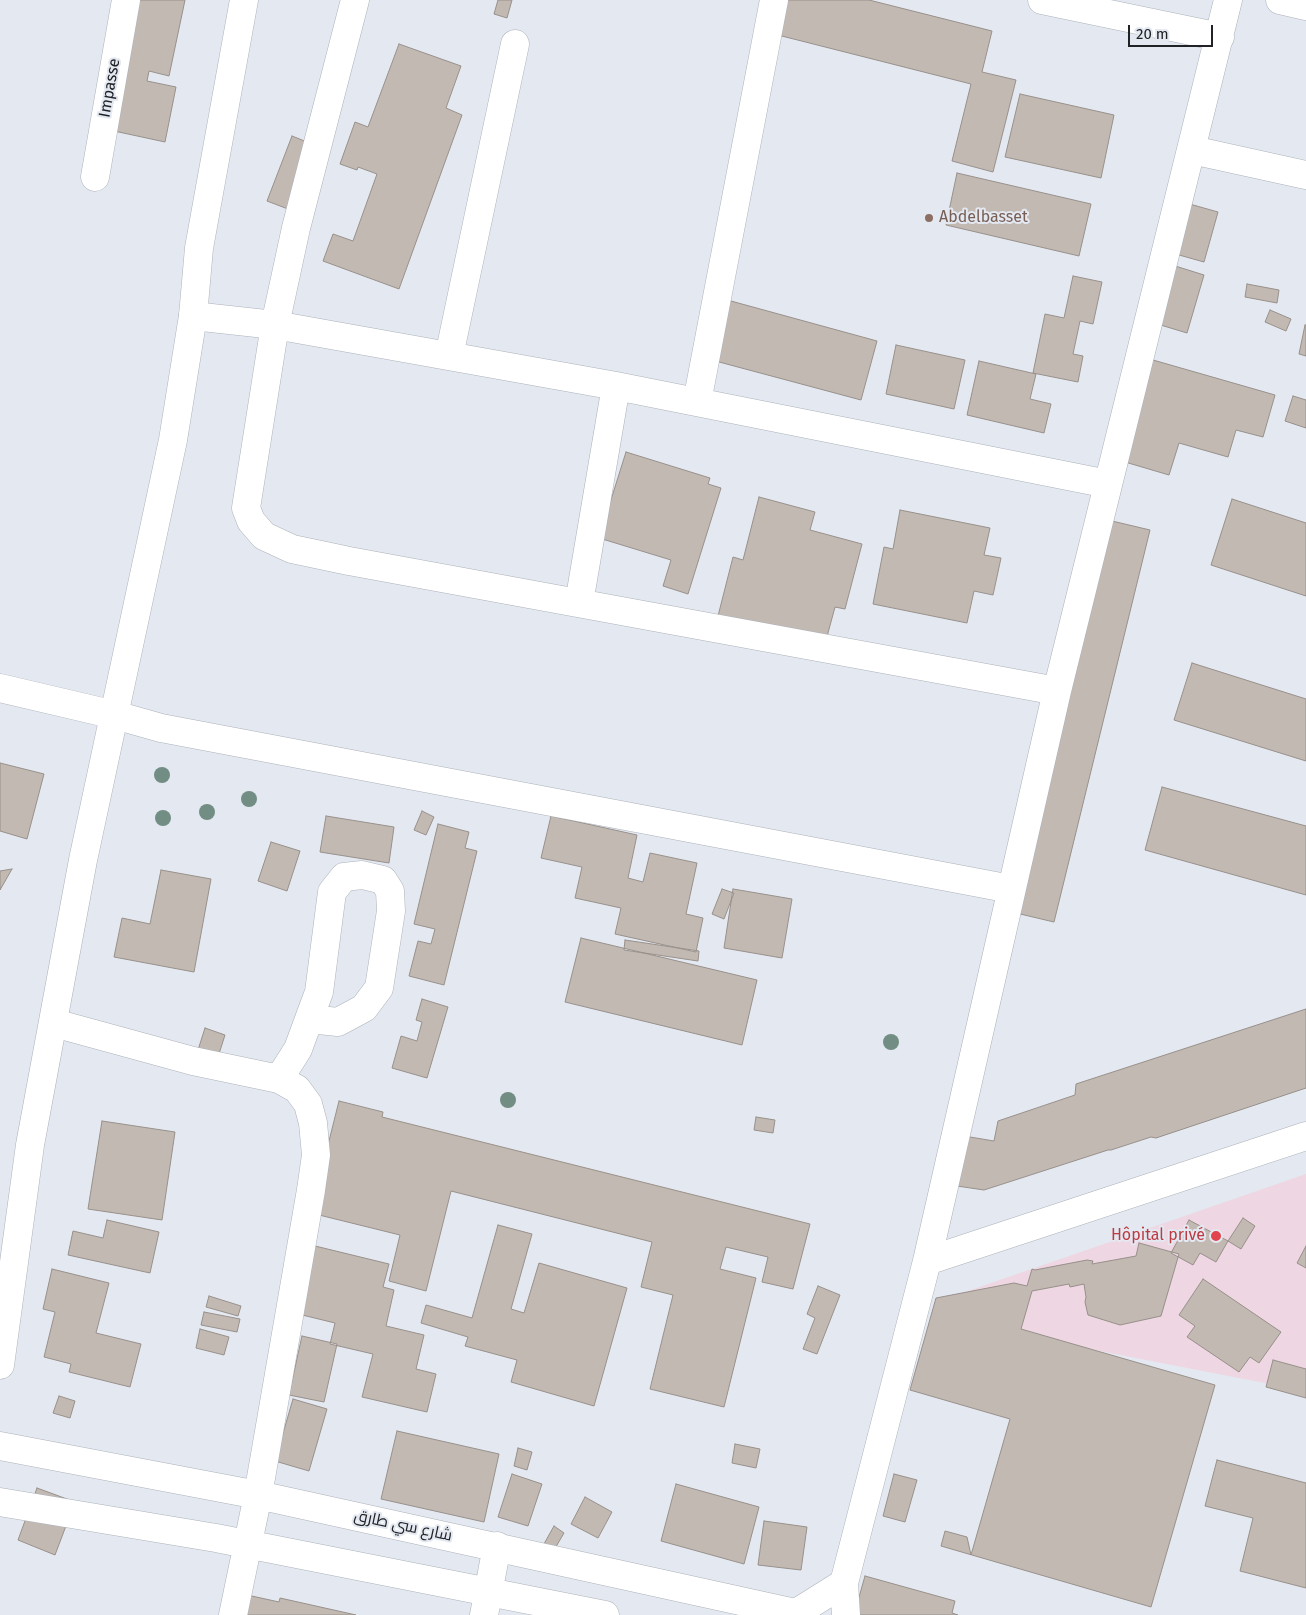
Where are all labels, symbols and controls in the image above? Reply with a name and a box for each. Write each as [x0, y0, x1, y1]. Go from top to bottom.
scale bar [1131, 15, 1216, 47]
text: 20 m [1136, 25, 1169, 43]
street label: Impasse [95, 57, 125, 119]
place label: Abdelbasset [939, 208, 1028, 228]
marker: Abdelbasset [923, 212, 935, 224]
place label: Hôpital privé [1111, 1226, 1205, 1246]
marker: Hôpital privé [1209, 1229, 1223, 1243]
street label: شارع سي طارق [352, 1506, 454, 1546]

